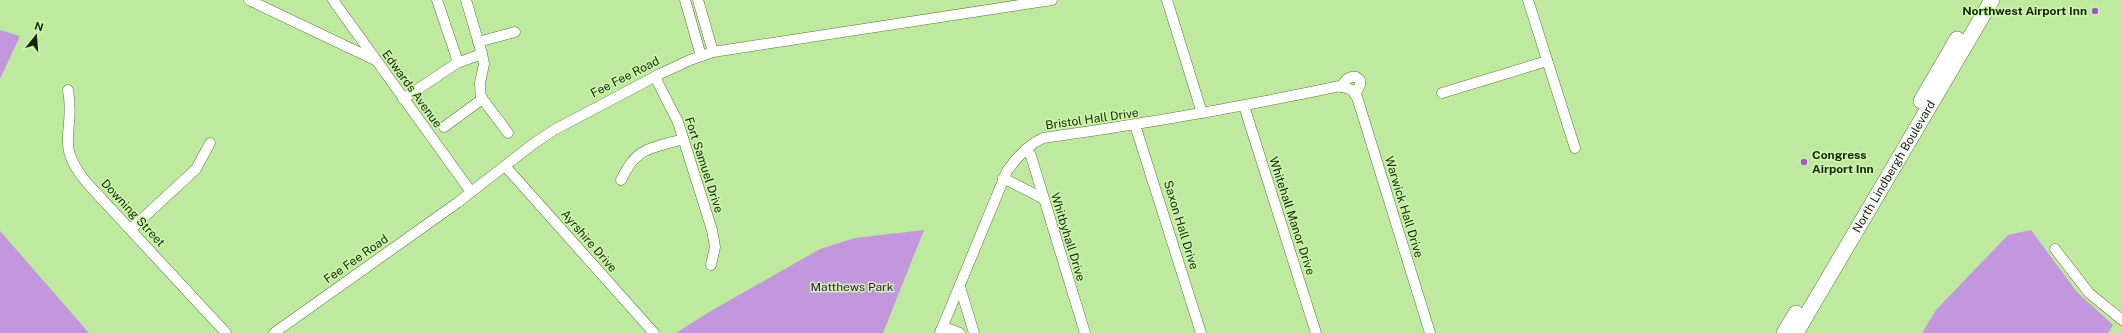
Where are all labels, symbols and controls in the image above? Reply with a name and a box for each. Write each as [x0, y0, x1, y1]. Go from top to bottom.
place label: Northwest Airport Inn [1962, 4, 2087, 18]
marker: Northwest Airport Inn [2090, 6, 2100, 16]
north arrow [16, 16, 56, 56]
text: N [33, 19, 45, 33]
street label: Edwards Avenue [379, 48, 445, 131]
street label: Fee Fee Road [588, 54, 662, 100]
street label: North Lindbergh Boulevard [1850, 98, 1938, 235]
street label: Bristol Hall Drive [1044, 105, 1140, 132]
street label: Fort Samuel Drive [682, 115, 726, 215]
place label: Congress Airport Inn [1812, 148, 1874, 176]
street label: Whitehall Manor Drive [1266, 155, 1318, 277]
street label: Warwick Hall Drive [1382, 155, 1426, 260]
marker: Congress Airport Inn [1799, 157, 1809, 167]
street label: Downing Street [98, 177, 168, 250]
street label: Saxon Hall Drive [1161, 179, 1201, 271]
street label: Whitbyhall Drive [1048, 191, 1088, 283]
street label: Ayrshire Drive [558, 207, 620, 275]
street label: Fee Fee Road [321, 232, 391, 286]
park label: Matthews Park [810, 280, 894, 294]

